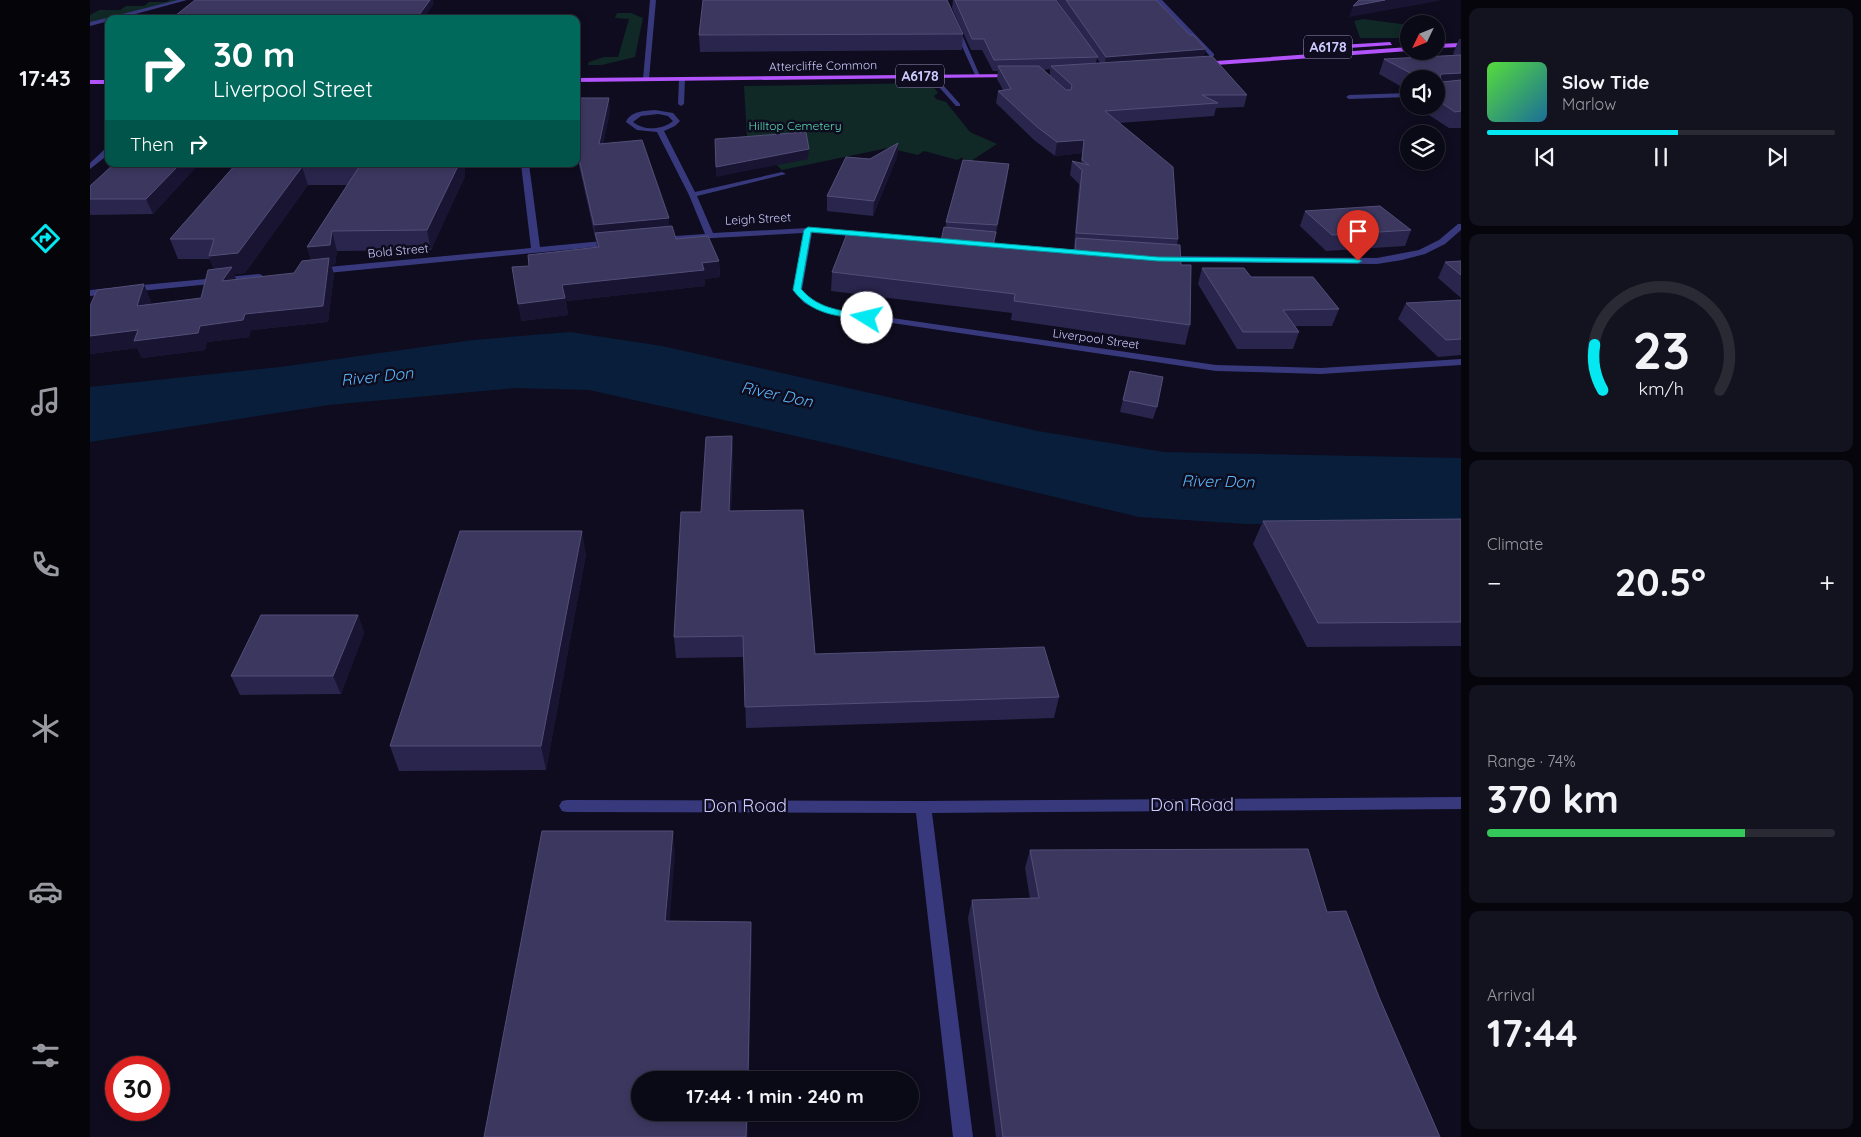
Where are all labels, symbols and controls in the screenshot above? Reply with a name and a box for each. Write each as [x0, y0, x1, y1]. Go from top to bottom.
north arrow [1400, 15, 1445, 60]
map controls [1400, 15, 1445, 170]
text: 30 m [213, 32, 295, 76]
icon: right [130, 35, 195, 100]
road number: A6178 [1304, 36, 1352, 58]
street label: Attercliffe Common [769, 57, 877, 74]
text: 17:43 [19, 64, 71, 92]
road number: A6178 [896, 64, 944, 88]
button: sound [1400, 70, 1445, 115]
text: Slow Tide [1562, 70, 1650, 94]
text: Liverpool Street [213, 75, 373, 103]
text: Marlow [1562, 94, 1616, 114]
park label: Hilltop Cemetery [748, 118, 842, 133]
button: layers [1400, 125, 1445, 170]
icon: right [184, 130, 212, 158]
text: Then [130, 132, 174, 156]
icon: previous [1531, 143, 1559, 171]
icon: pause [1647, 143, 1675, 171]
icon: next [1763, 143, 1791, 171]
street label: Leigh Street [725, 209, 791, 228]
pin [1337, 210, 1379, 261]
icon: arrive [1344, 217, 1372, 245]
icon: directions [28, 221, 63, 256]
street label: Bold Street [367, 240, 429, 261]
position arrow [840, 291, 892, 343]
text: 23 [1632, 317, 1690, 382]
street label: Liverpool Street [1052, 325, 1140, 352]
water label: River Don [340, 362, 415, 390]
water label: River Don [739, 377, 815, 411]
text: km/h [1638, 377, 1684, 399]
icon: music [28, 384, 63, 419]
water label: River Don [1182, 470, 1255, 492]
text: Climate [1487, 534, 1543, 554]
icon: phone [28, 547, 63, 582]
text: 20.5° [1615, 558, 1706, 606]
text: − [1487, 565, 1502, 600]
text: + [1819, 565, 1835, 600]
icon: climate [28, 711, 63, 746]
text: Range · 74% [1487, 751, 1576, 771]
text: 370 km [1487, 775, 1619, 823]
street label: Don Road [1150, 793, 1234, 816]
street label: Don Road [703, 794, 787, 817]
icon: car [28, 874, 63, 909]
text: Arrival [1487, 985, 1535, 1005]
text: 17:44 [1487, 1009, 1578, 1057]
icon: filters [28, 1038, 63, 1073]
speed limit sign: 30 [105, 1056, 170, 1121]
text: 17:44 · 1 min · 240 m [686, 1084, 864, 1108]

